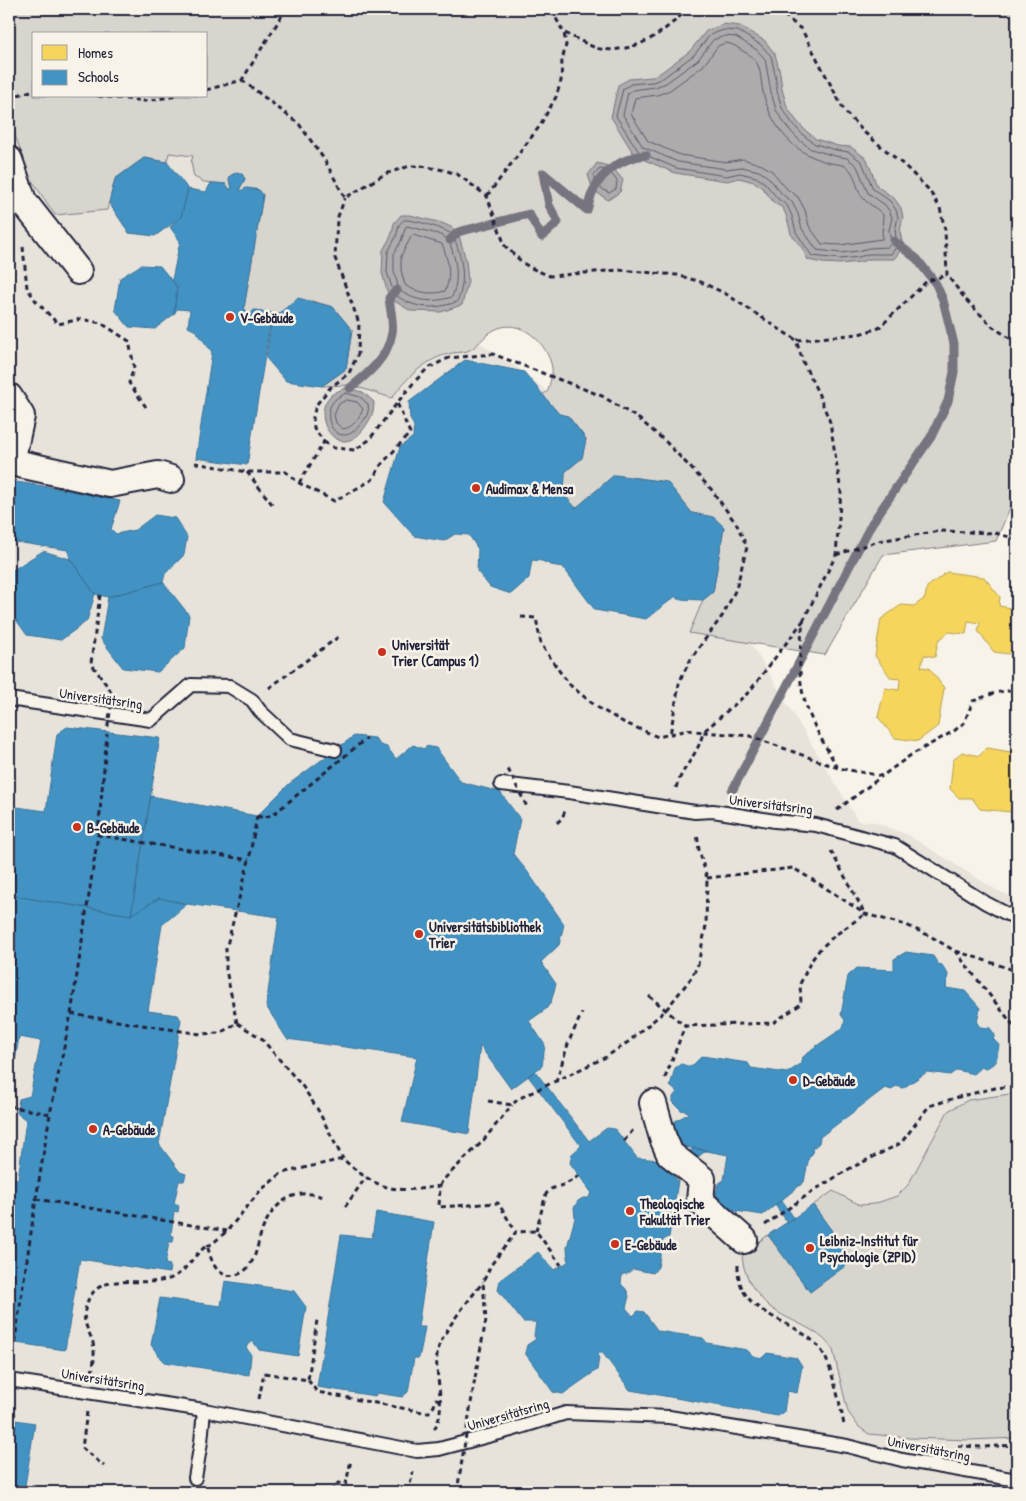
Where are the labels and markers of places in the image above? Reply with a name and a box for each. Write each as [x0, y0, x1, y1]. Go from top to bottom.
place label: V-Gebäude [240, 308, 294, 327]
marker: V-Gebäude [224, 311, 236, 323]
place label: Audimax & Mensa [486, 479, 574, 498]
marker: Audimax & Mensa [470, 482, 482, 494]
place label: Universität Trier (Campus 1) [391, 635, 479, 672]
marker: Universität Trier (Campus 1) [376, 646, 388, 658]
place label: B-Gebäude [87, 818, 140, 837]
marker: B-Gebäude [71, 821, 83, 833]
place label: Universitätsbibliothek Trier [428, 917, 541, 952]
marker: Universitätsbibliothek Trier [413, 928, 425, 940]
place label: D-Gebäude [803, 1071, 856, 1090]
marker: D-Gebäude [787, 1074, 799, 1086]
place label: A-Gebäude [103, 1120, 156, 1139]
marker: A-Gebäude [87, 1123, 99, 1135]
place label: Theologische Fakultät Trier [639, 1194, 711, 1229]
marker: Theologische Fakultät Trier [624, 1205, 636, 1217]
place label: Leibniz-Institut für Psychologie (ZPID) [820, 1231, 919, 1268]
place label: E-Gebäude [625, 1235, 677, 1254]
marker: E-Gebäude [609, 1238, 621, 1250]
marker: Leibniz-Institut für Psychologie (ZPID) [804, 1242, 816, 1254]

